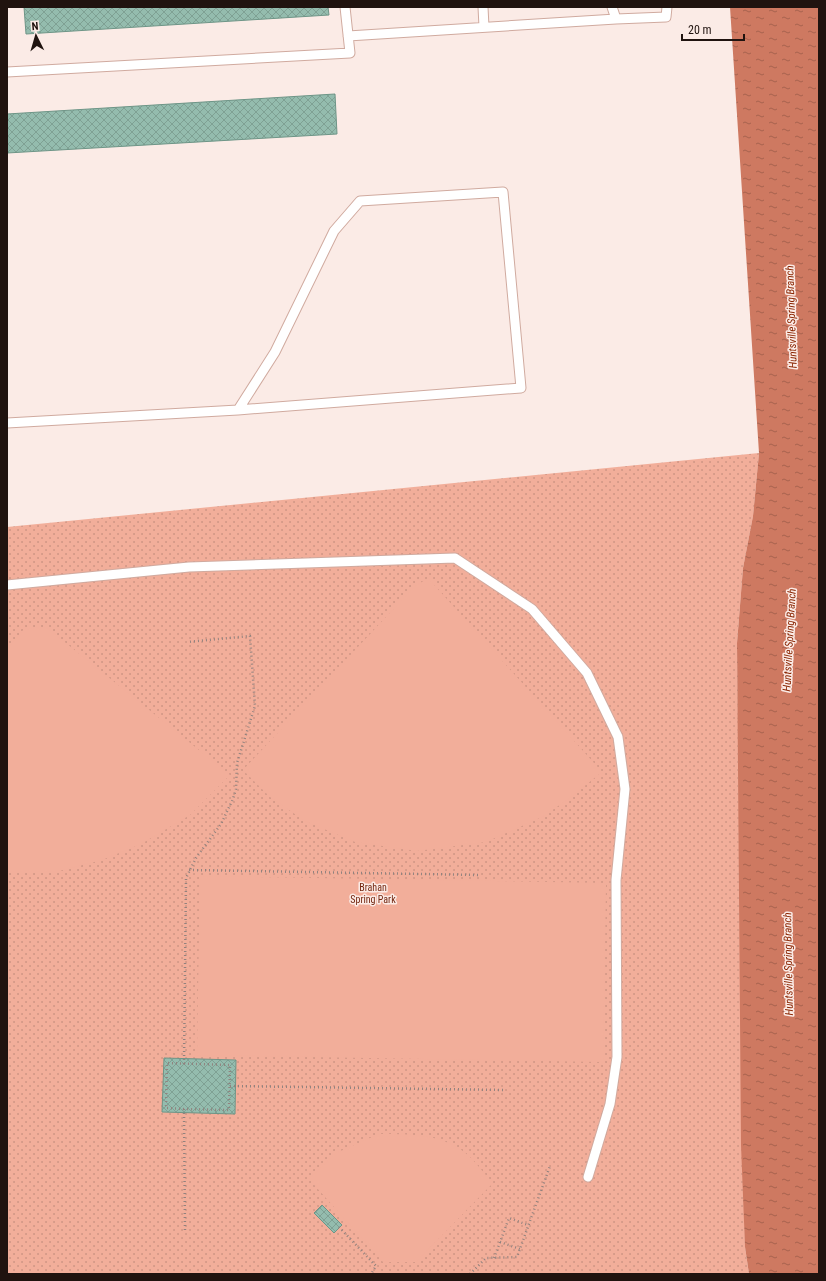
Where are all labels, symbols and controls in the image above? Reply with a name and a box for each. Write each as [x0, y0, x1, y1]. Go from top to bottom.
north arrow [16, 16, 56, 56]
scale bar [682, 16, 744, 42]
text: N [31, 20, 39, 33]
text: 20 m [688, 23, 712, 37]
water label: Huntsville Spring Branch [783, 265, 800, 369]
water label: Huntsville Spring Branch [780, 588, 799, 692]
park label: Brahan Spring Park [350, 882, 396, 905]
water label: Huntsville Spring Branch [781, 912, 796, 1016]

